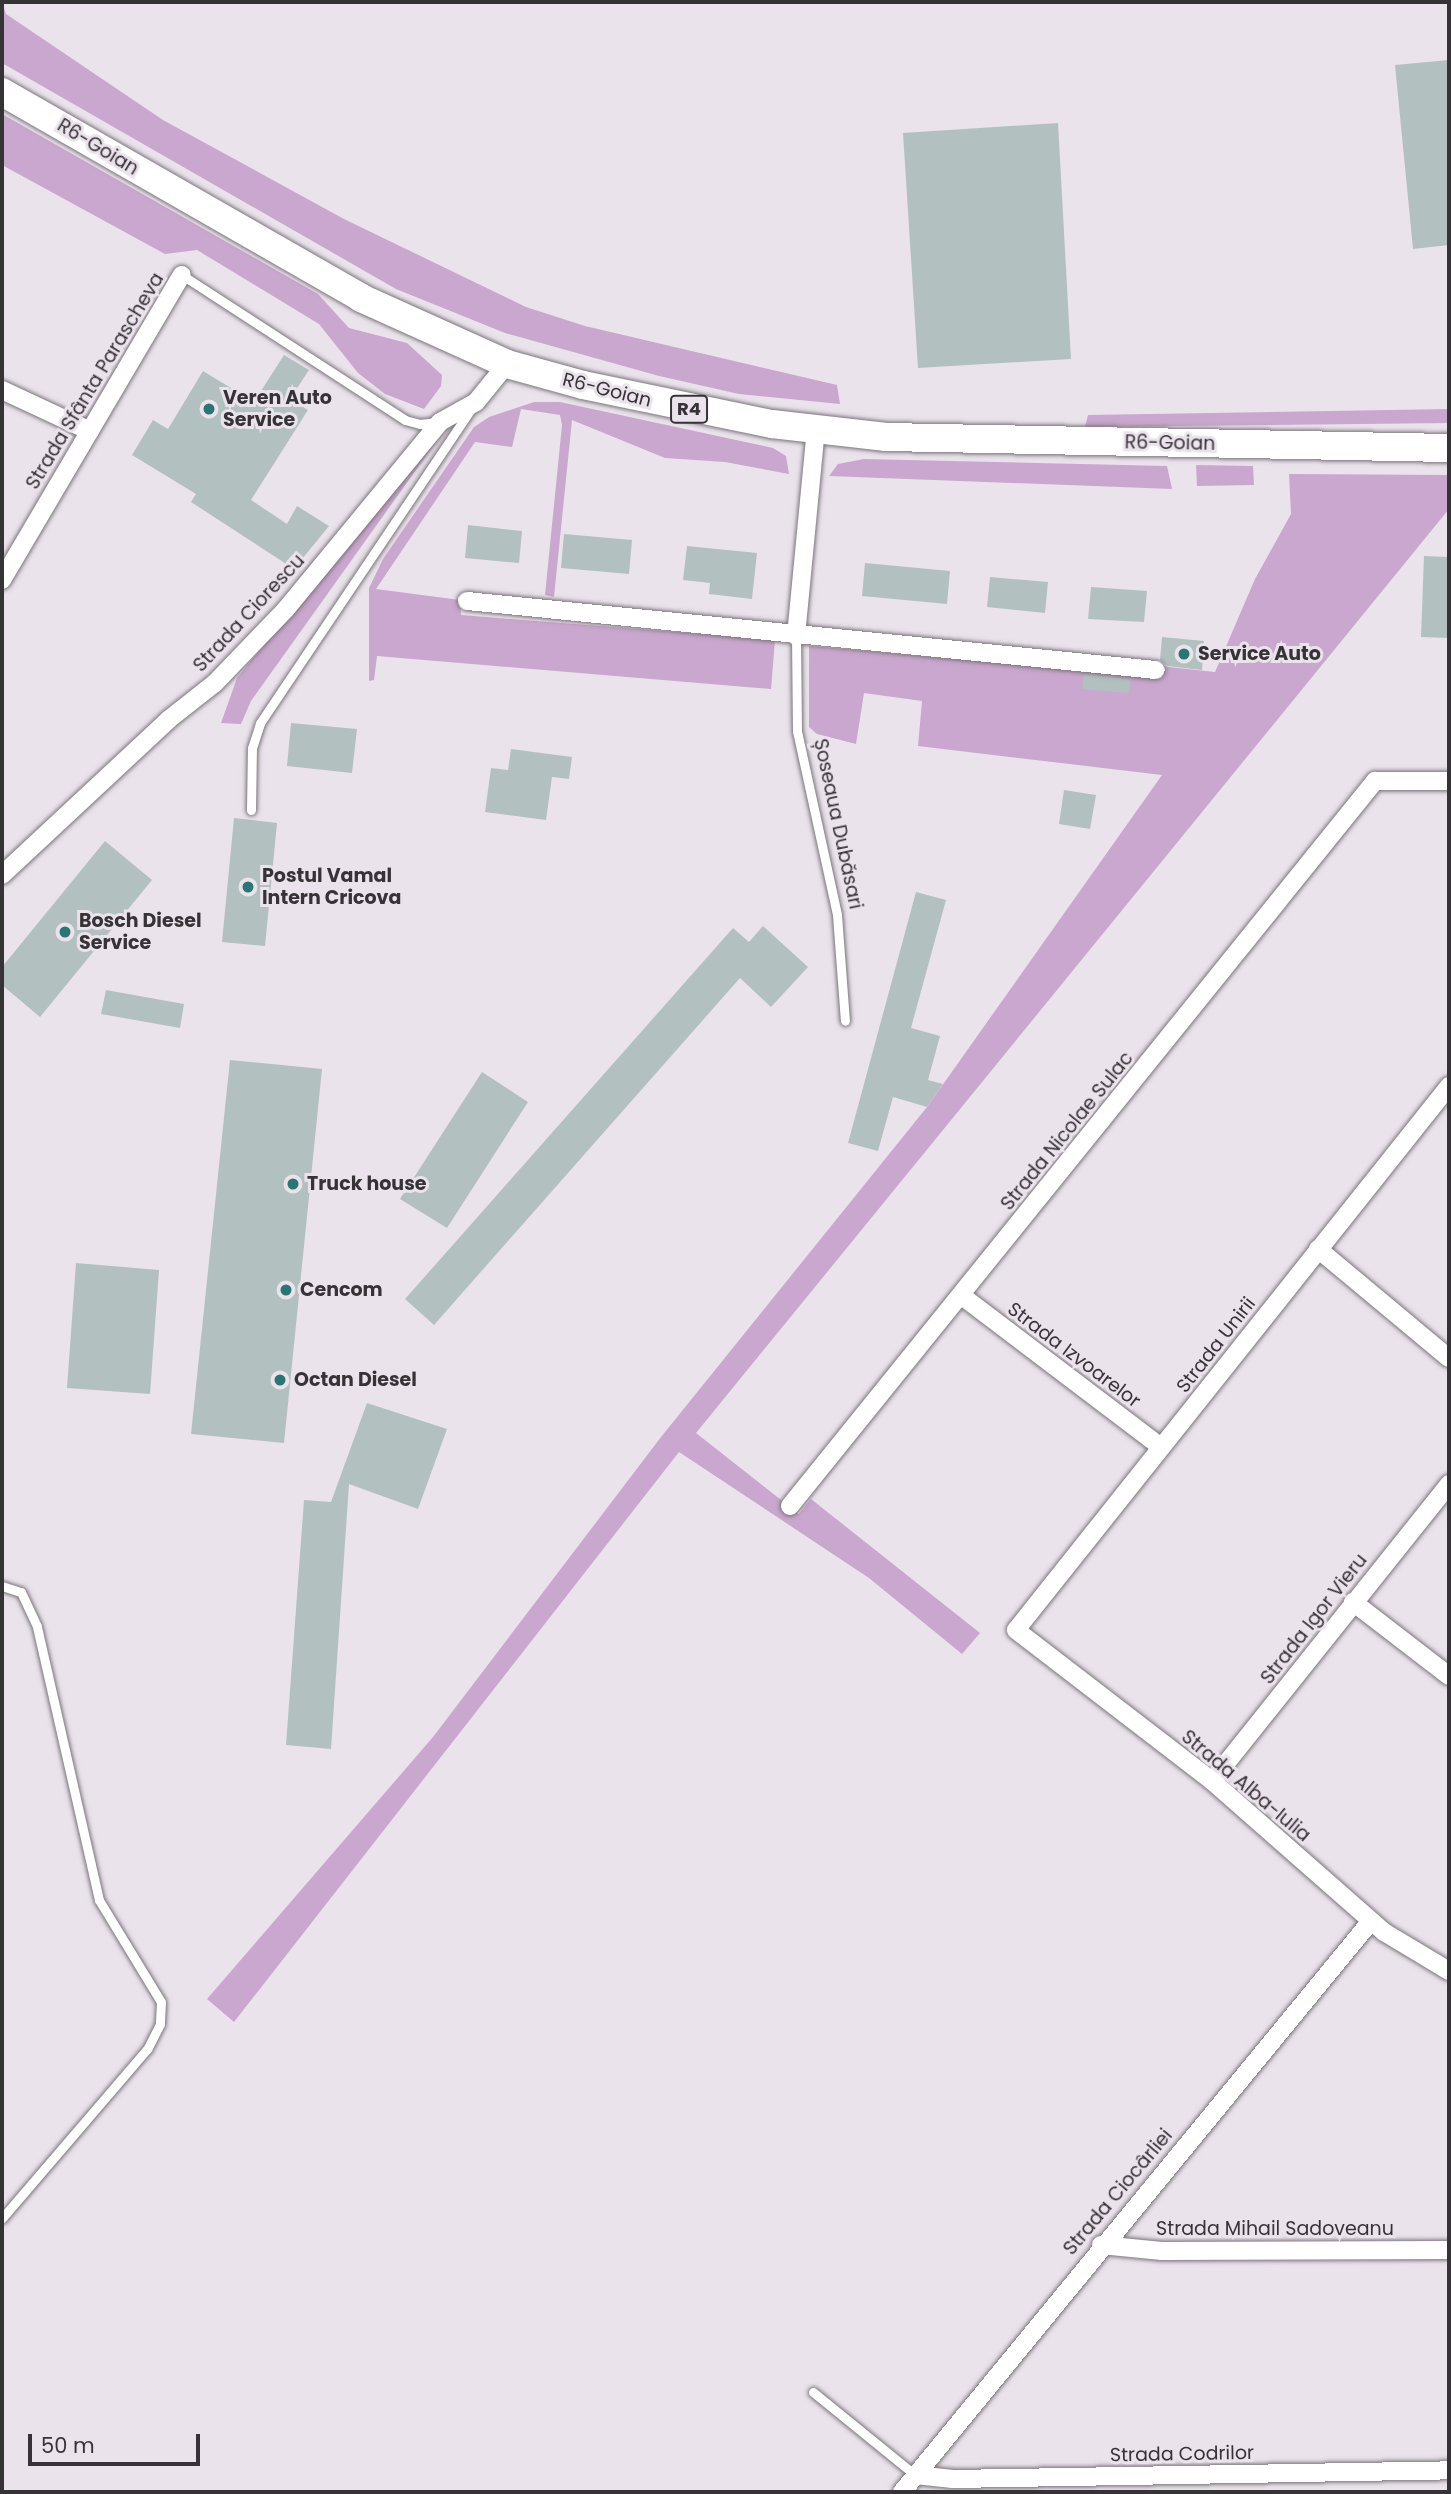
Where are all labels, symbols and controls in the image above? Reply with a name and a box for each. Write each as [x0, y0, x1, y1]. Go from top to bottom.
street label: R6-Goian [53, 114, 143, 180]
street label: Strada Sfânta Parascheva [21, 269, 169, 493]
street label: R6-Goian [560, 368, 654, 412]
place label: Veren Auto Service [223, 387, 332, 431]
road number: R4 [670, 394, 708, 424]
marker: Veren Auto Service [201, 401, 217, 417]
street label: R6-Goian [1124, 431, 1216, 455]
street label: Strada Ciorescu [189, 549, 309, 677]
place label: Service Auto [1198, 643, 1321, 665]
marker: Service Auto [1176, 646, 1192, 662]
street label: Șoseaua Dubăsari [809, 737, 867, 911]
place label: Postul Vamal Intern Cricova [262, 865, 401, 909]
marker: Postul Vamal Intern Cricova [240, 879, 256, 895]
place label: Bosch Diesel Service [79, 910, 202, 954]
marker: Bosch Diesel Service [57, 924, 73, 940]
street label: Strada Nicolae Sulac [996, 1047, 1138, 1215]
place label: Truck house [307, 1173, 426, 1195]
marker: Truck house [285, 1176, 301, 1192]
place label: Cencom [300, 1279, 383, 1301]
marker: Cencom [278, 1282, 294, 1298]
street label: Strada Unirii [1172, 1293, 1260, 1397]
street label: Strada Izvoarelor [1003, 1298, 1145, 1412]
place label: Octan Diesel [294, 1369, 417, 1391]
marker: Octan Diesel [272, 1372, 288, 1388]
street label: Strada Igor Vieru [1256, 1549, 1372, 1689]
street label: Strada Alba-Iulia [1177, 1725, 1315, 1847]
street label: Strada Ciocârliei [1059, 2124, 1177, 2260]
street label: Strada Mihail Sadoveanu [1156, 2218, 1394, 2240]
scale bar [32, 2420, 203, 2464]
text: 50 m [41, 2431, 95, 2460]
street label: Strada Codrilor [1110, 2441, 1254, 2467]

